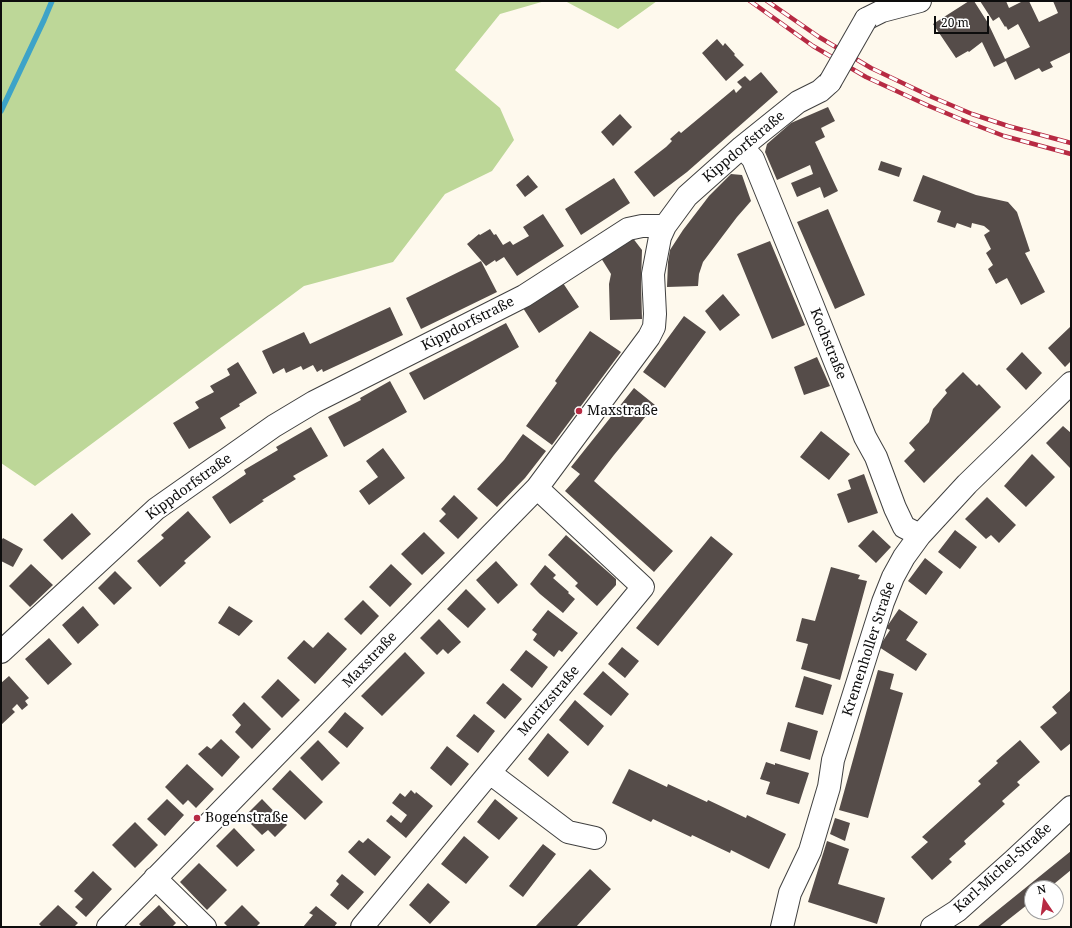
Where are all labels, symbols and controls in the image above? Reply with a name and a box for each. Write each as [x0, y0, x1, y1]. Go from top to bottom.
scale bar [936, 8, 991, 34]
text: 20 m [941, 14, 969, 31]
street label: Kippdorfstraße [700, 108, 788, 186]
street label: Kippdorfstraße [419, 293, 517, 355]
street label: Kochstraße [806, 306, 850, 382]
place label: Maxstraße [587, 403, 658, 419]
marker: Maxstraße [574, 406, 584, 416]
street label: Kippdorfstraße [143, 450, 235, 524]
street label: Kremenholler Straße [839, 580, 899, 718]
street label: Maxstraße [339, 629, 401, 691]
street label: Moritzstraße [515, 663, 583, 739]
place label: Bogenstraße [205, 810, 288, 826]
marker: Bogenstraße [192, 813, 202, 823]
street label: Karl-Michel-Straße [951, 820, 1055, 916]
north arrow [1024, 880, 1064, 920]
text: N [1035, 881, 1047, 897]

